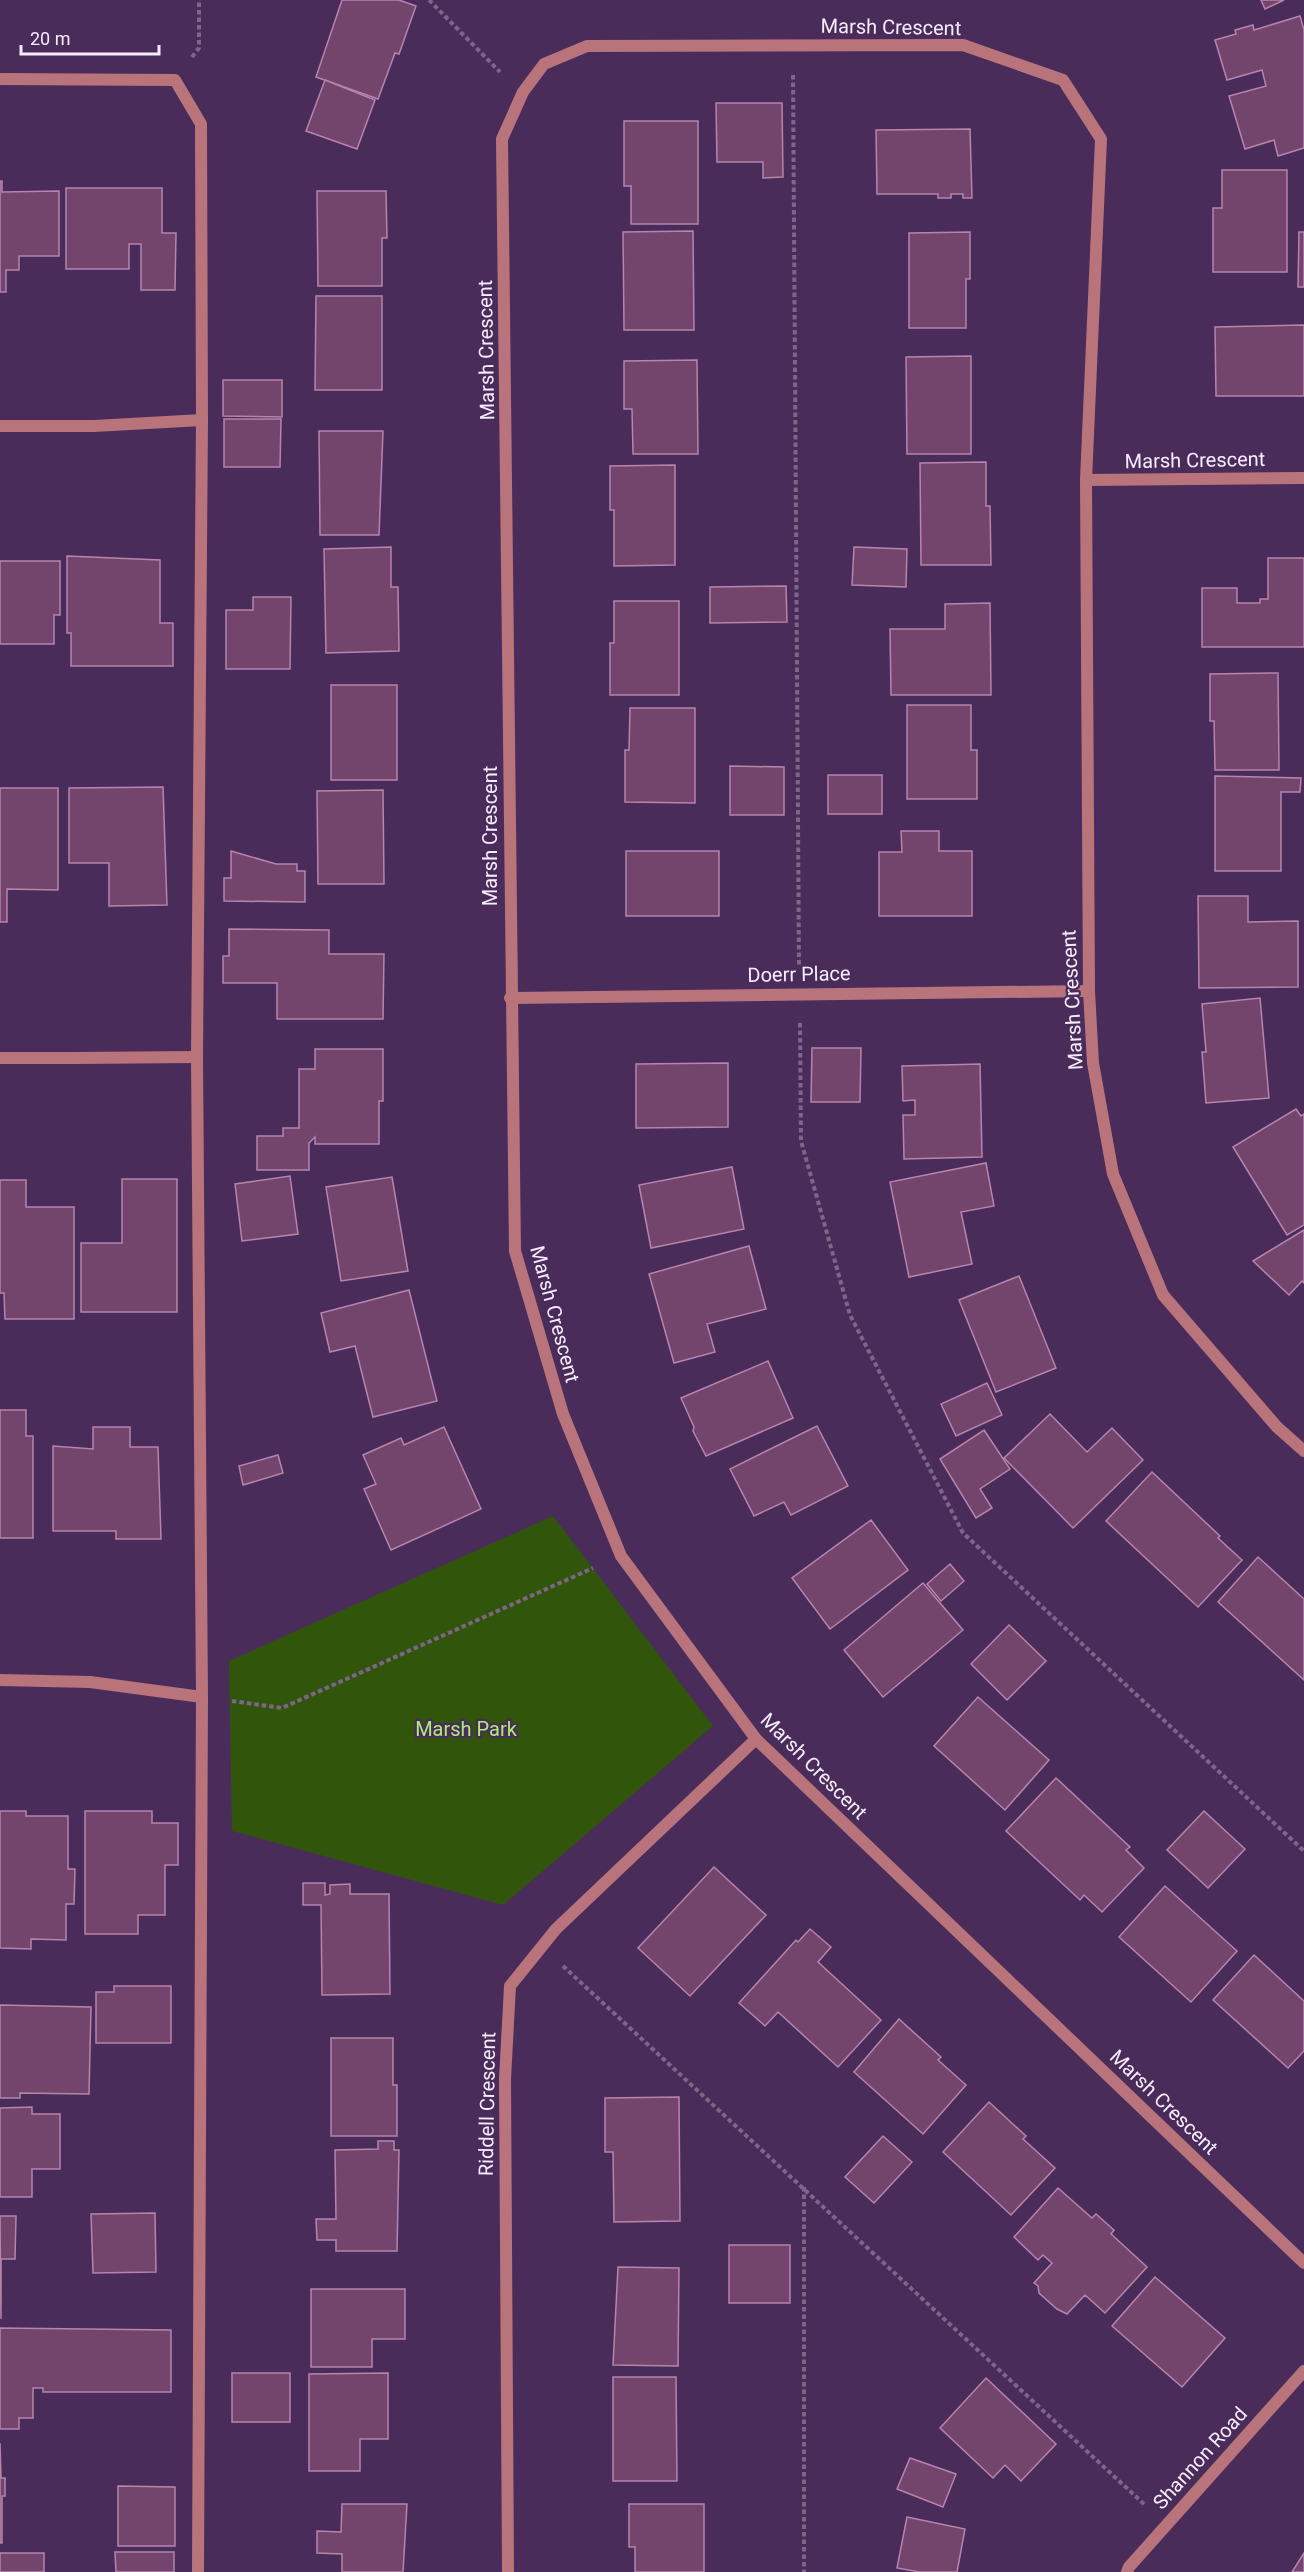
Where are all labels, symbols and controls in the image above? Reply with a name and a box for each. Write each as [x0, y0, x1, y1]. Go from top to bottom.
street label: Marsh Crescent [820, 14, 962, 40]
scale bar [21, 18, 159, 56]
text: 20 m [30, 28, 70, 49]
street label: Marsh Crescent [473, 279, 499, 421]
street label: Marsh Crescent [1124, 447, 1266, 473]
street label: Marsh Crescent [478, 766, 502, 906]
street label: Marsh Crescent [1056, 929, 1088, 1071]
street label: Doerr Place [747, 961, 851, 987]
street label: Marsh Crescent [525, 1243, 585, 1385]
street label: Marsh Crescent [756, 1708, 872, 1824]
park label: Marsh Park [415, 1717, 518, 1741]
street label: Riddell Crescent [474, 2032, 500, 2176]
street label: Marsh Crescent [1105, 2045, 1223, 2159]
street label: Shannon Road [1148, 2402, 1252, 2514]

